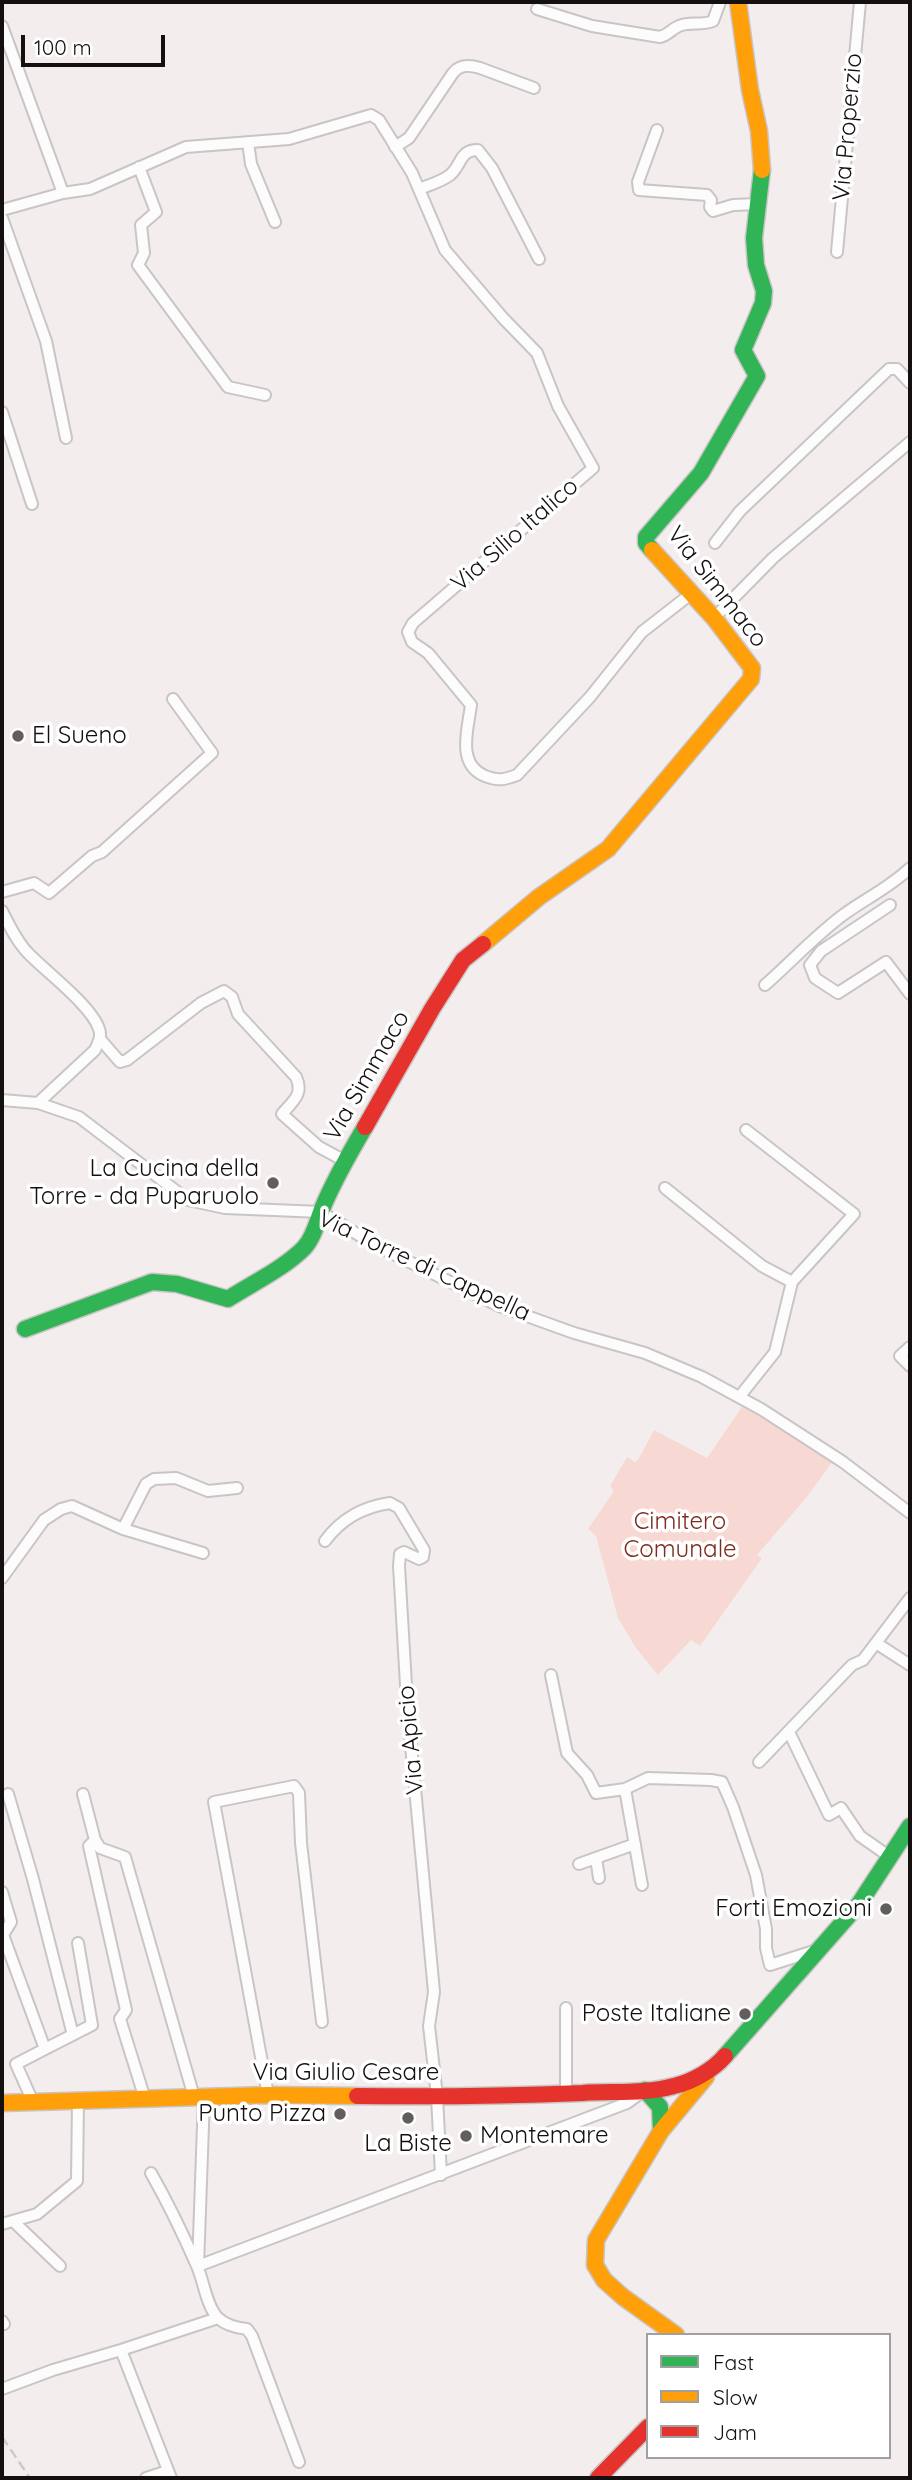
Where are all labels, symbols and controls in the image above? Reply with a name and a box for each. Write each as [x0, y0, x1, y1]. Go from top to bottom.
scale bar [24, 21, 168, 65]
text: 100 m [34, 34, 92, 60]
street label: Via Properzio [827, 52, 869, 202]
street label: Via Silio Italico [446, 472, 584, 598]
street label: Via Simmaco [661, 521, 773, 653]
place label: El Sueno [32, 722, 127, 750]
marker: El Sueno [10, 728, 26, 744]
street label: Via Simmaco [318, 1006, 416, 1146]
place label: La Cucina della Torre - da Puparuolo [29, 1155, 259, 1211]
marker: La Cucina della Torre - da Puparuolo [265, 1175, 281, 1191]
street label: Via Torre di Cappella [313, 1204, 535, 1328]
park label: Cimitero Comunale [624, 1508, 736, 1564]
street label: Via Apicio [392, 1684, 430, 1796]
place label: Forti Emozioni [715, 1895, 872, 1923]
marker: Forti Emozioni [878, 1901, 894, 1917]
place label: Poste Italiane [582, 2000, 731, 2028]
marker: Poste Italiane [737, 2006, 753, 2022]
street label: Via Giulio Cesare [253, 2059, 439, 2087]
place label: Punto Pizza [198, 2100, 326, 2128]
marker: Punto Pizza [332, 2106, 348, 2122]
marker: La Biste [400, 2110, 416, 2126]
place label: Montemare [480, 2122, 608, 2150]
marker: Montemare [458, 2128, 474, 2144]
place label: La Biste [364, 2130, 452, 2158]
legend [646, 2333, 891, 2459]
text: Fast [713, 2349, 754, 2375]
text: Slow [713, 2384, 758, 2410]
text: Jam [713, 2419, 757, 2445]

